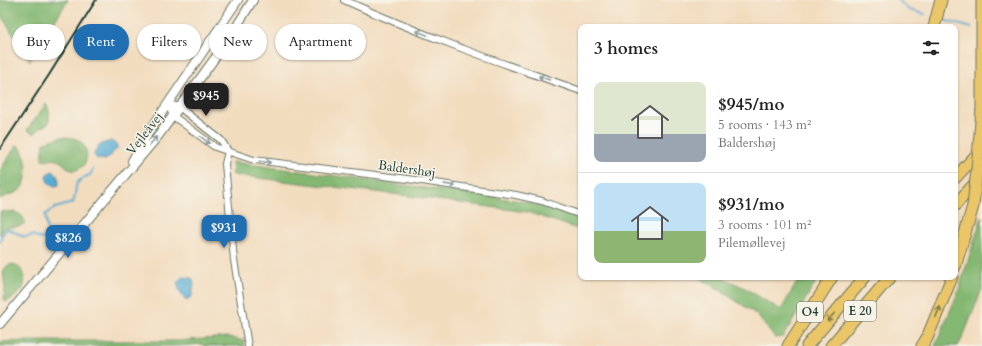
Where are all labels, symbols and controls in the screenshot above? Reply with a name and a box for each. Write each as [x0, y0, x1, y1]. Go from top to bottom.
chip: Buy [12, 24, 65, 60]
chip: Rent [73, 24, 129, 60]
chip: Filters [137, 24, 201, 60]
chip: New [209, 24, 267, 60]
chip: Apartment [275, 24, 366, 60]
one-way arrow [417, 29, 429, 37]
text: 3 homes [594, 37, 658, 60]
icon: filters [920, 37, 942, 59]
one-way arrow [539, 74, 551, 82]
pin: $945 [182, 83, 230, 117]
text: $945 [193, 87, 219, 105]
text: $945/mo [718, 93, 784, 116]
icon: home [626, 98, 674, 146]
street label: Vejleåvej [122, 108, 167, 159]
text: 5 rooms · 143 m² [718, 116, 811, 134]
text: Baldershøj [718, 134, 776, 152]
one-way arrow [149, 136, 158, 147]
one-way arrow [199, 136, 210, 144]
street label: Baldershøj [377, 156, 437, 182]
one-way arrow [258, 158, 271, 166]
one-way arrow [443, 181, 456, 189]
text: $931/mo [718, 193, 784, 216]
icon: home [626, 199, 674, 247]
pin: $931 [200, 215, 248, 249]
text: 3 rooms · 101 m² [718, 216, 811, 234]
text: $931 [211, 219, 237, 237]
pin: $826 [44, 225, 92, 259]
text: $826 [55, 229, 81, 247]
text: Pilemøllevej [718, 234, 786, 252]
road number: E 20 [844, 301, 876, 321]
road number: O4 [797, 302, 823, 322]
one-way arrow [935, 306, 942, 318]
one-way arrow [826, 312, 835, 323]

